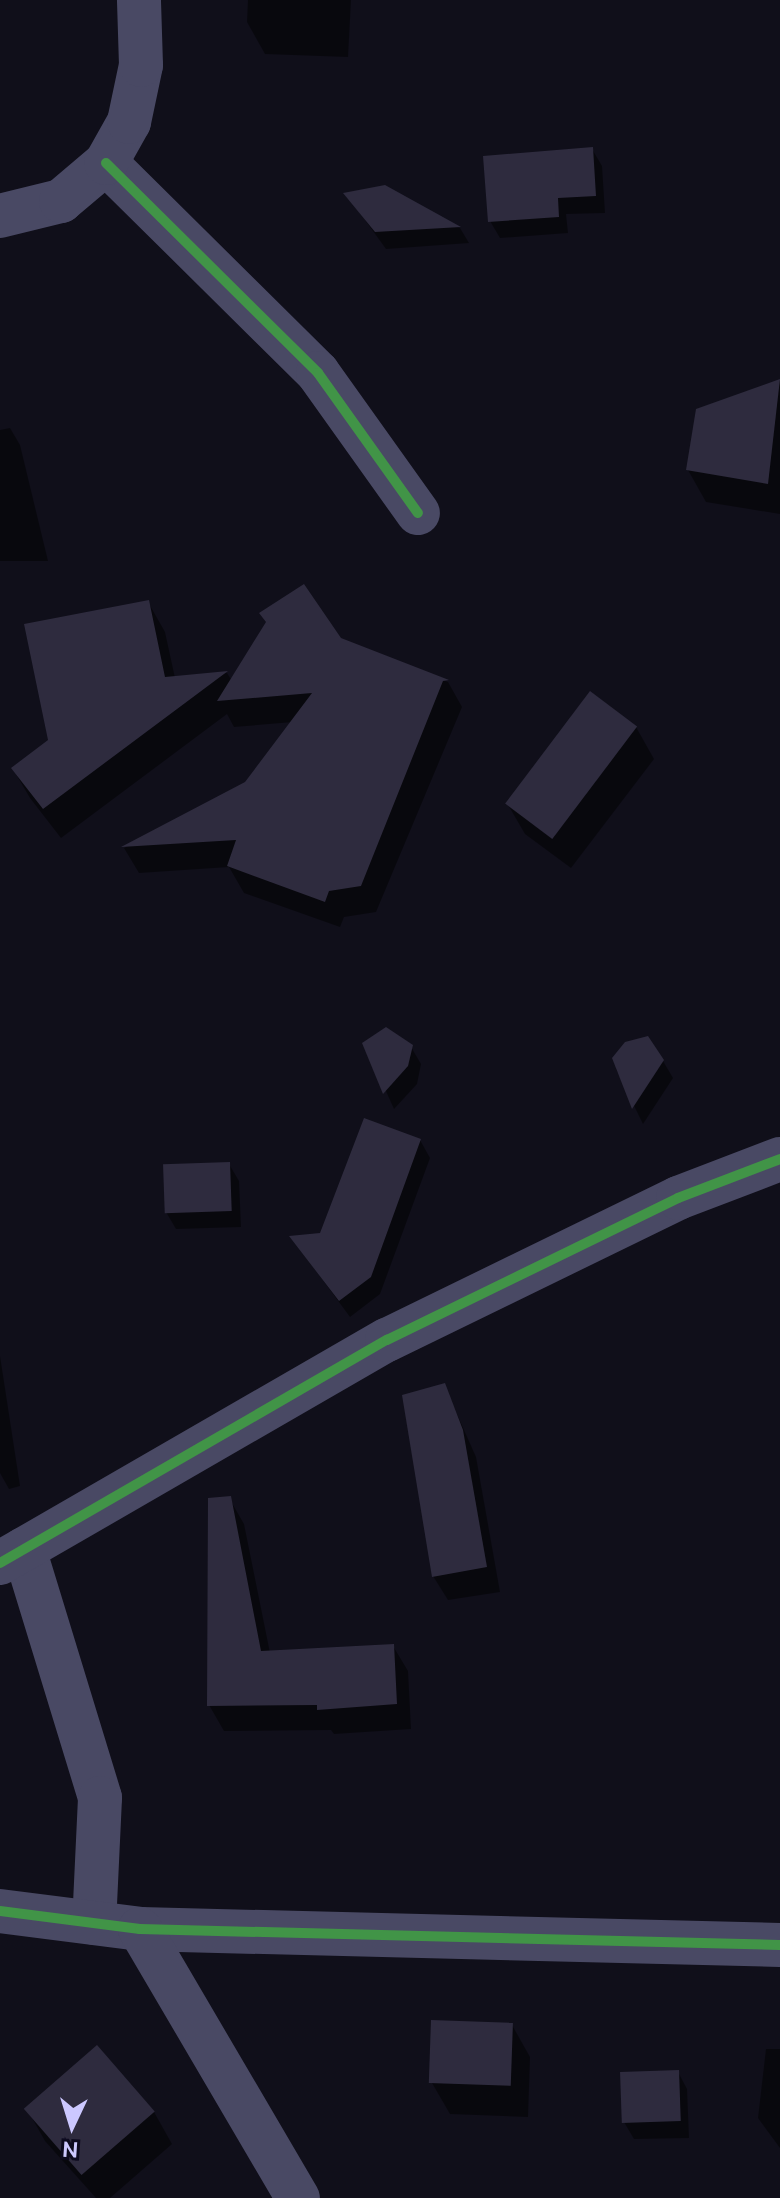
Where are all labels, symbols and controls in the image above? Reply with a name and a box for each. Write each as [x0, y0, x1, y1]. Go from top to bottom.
north arrow [32, 2086, 112, 2166]
text: N [61, 2137, 79, 2163]

